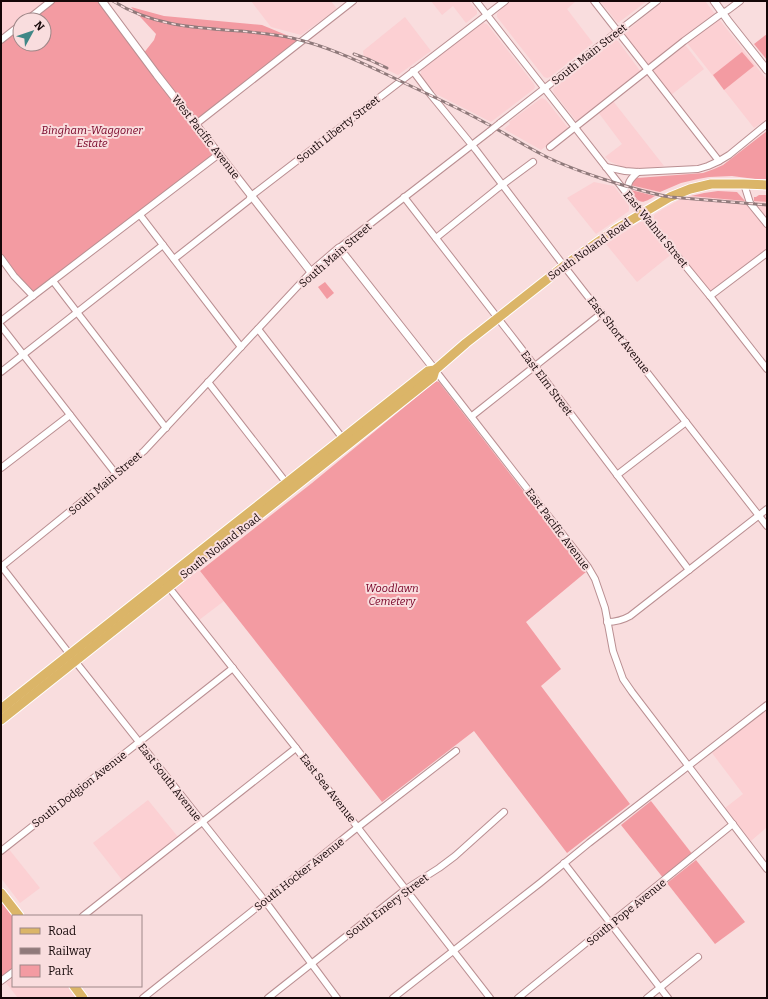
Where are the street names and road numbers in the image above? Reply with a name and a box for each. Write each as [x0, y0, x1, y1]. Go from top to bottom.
street label: South Main Street [549, 21, 629, 88]
street label: West Pacific Avenue [169, 93, 242, 182]
street label: South Liberty Street [294, 93, 382, 166]
street label: East Walnut Street [621, 188, 690, 270]
street label: South Noland Road [545, 216, 634, 283]
street label: South Main Street [296, 220, 374, 290]
street label: East Short Avenue [585, 294, 653, 376]
street label: East Elm Street [518, 348, 575, 418]
street label: South Main Street [66, 449, 145, 518]
street label: East Pacific Avenue [523, 486, 593, 573]
street label: South Noland Road [178, 511, 263, 582]
street label: East South Avenue [135, 741, 204, 824]
street label: South Dodgion Avenue [29, 748, 129, 830]
street label: East Sea Avenue [297, 751, 358, 825]
street label: South Hocker Avenue [252, 835, 347, 914]
street label: South Emery Street [344, 871, 431, 942]
street label: South Pope Avenue [584, 876, 669, 948]

